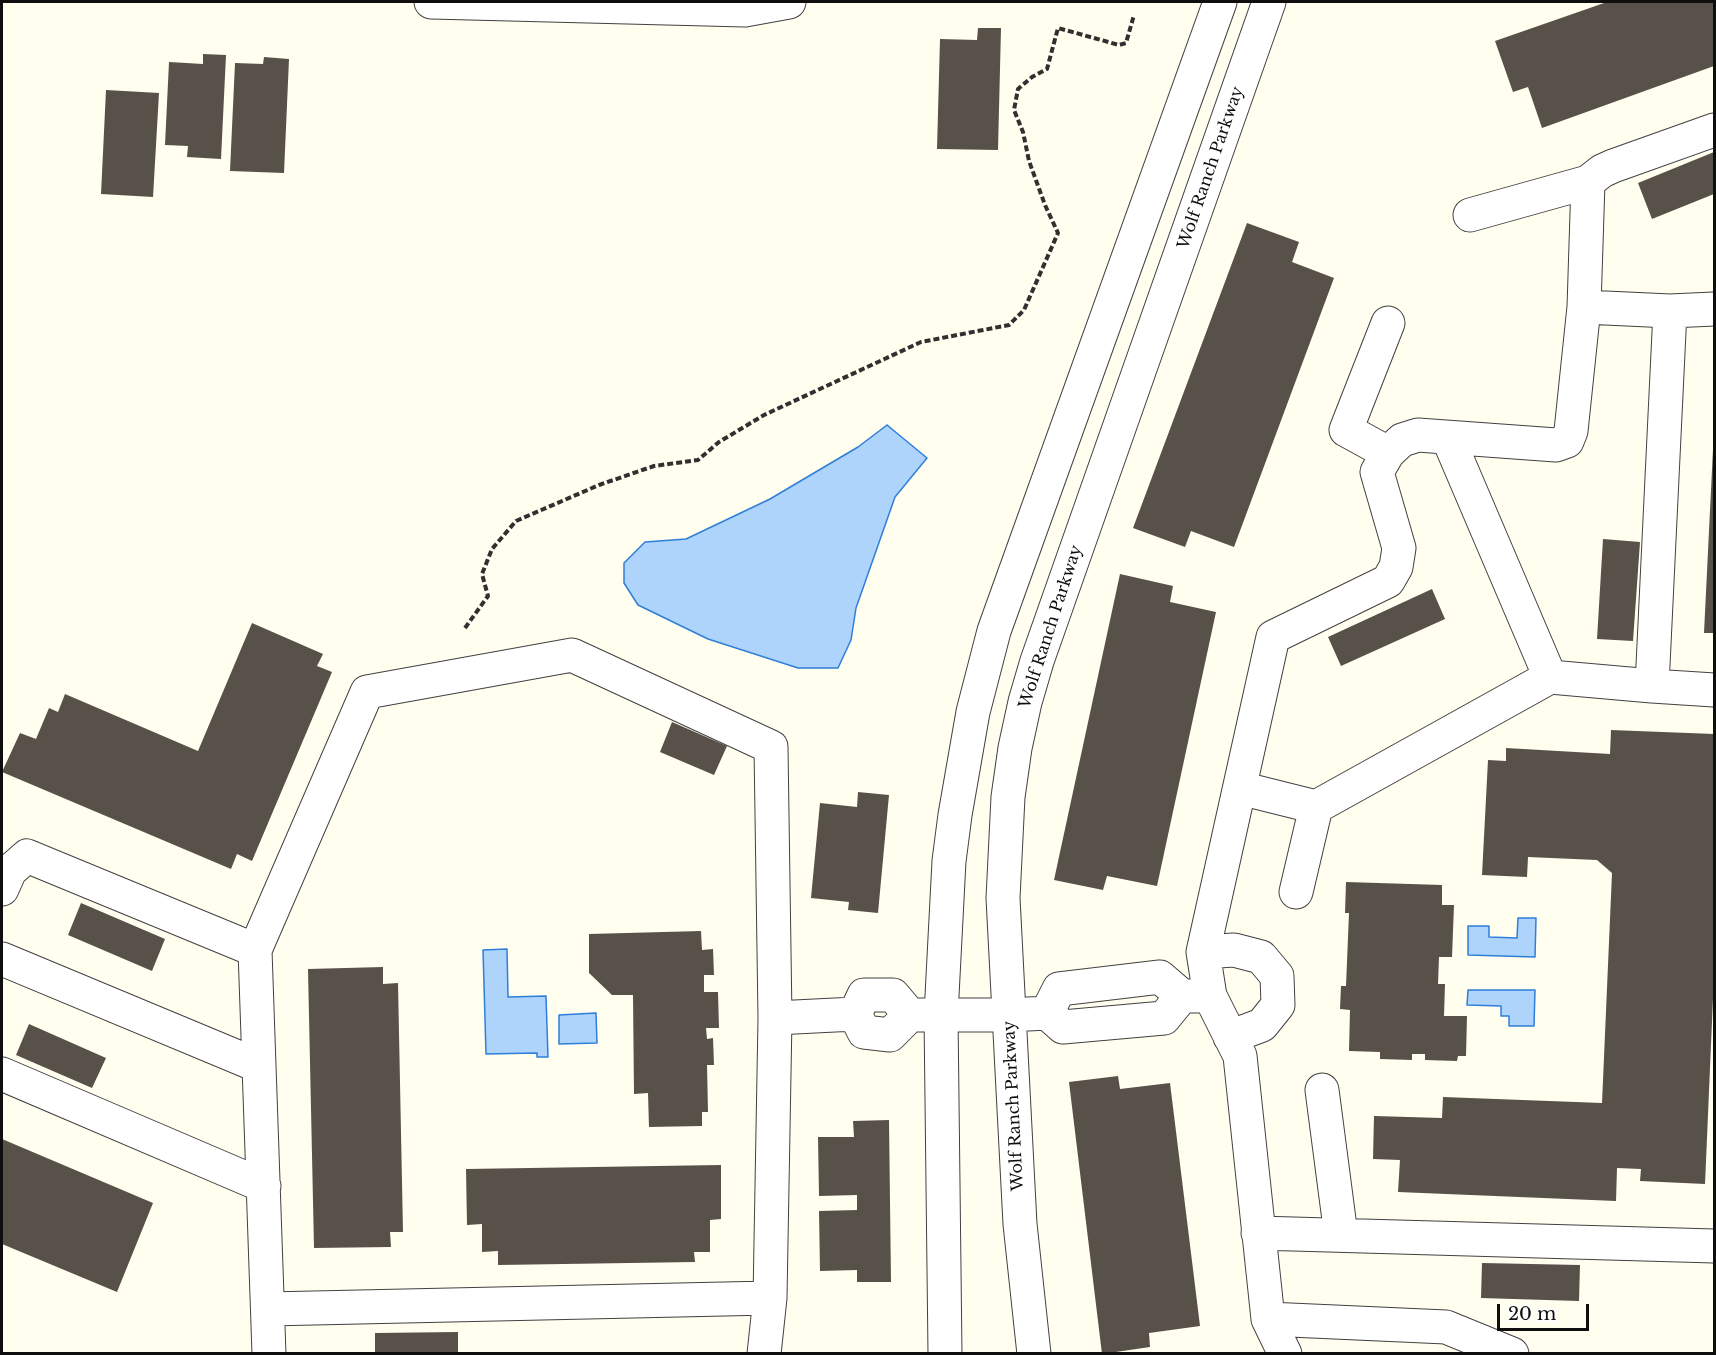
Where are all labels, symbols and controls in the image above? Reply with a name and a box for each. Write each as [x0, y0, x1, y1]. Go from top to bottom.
street label: Wolf Ranch Parkway [1174, 84, 1248, 252]
street label: Wolf Ranch Parkway [1016, 543, 1086, 711]
street label: Wolf Ranch Parkway [1000, 1020, 1028, 1192]
scale bar [1500, 1292, 1592, 1330]
text: 20 m [1508, 1303, 1556, 1325]

